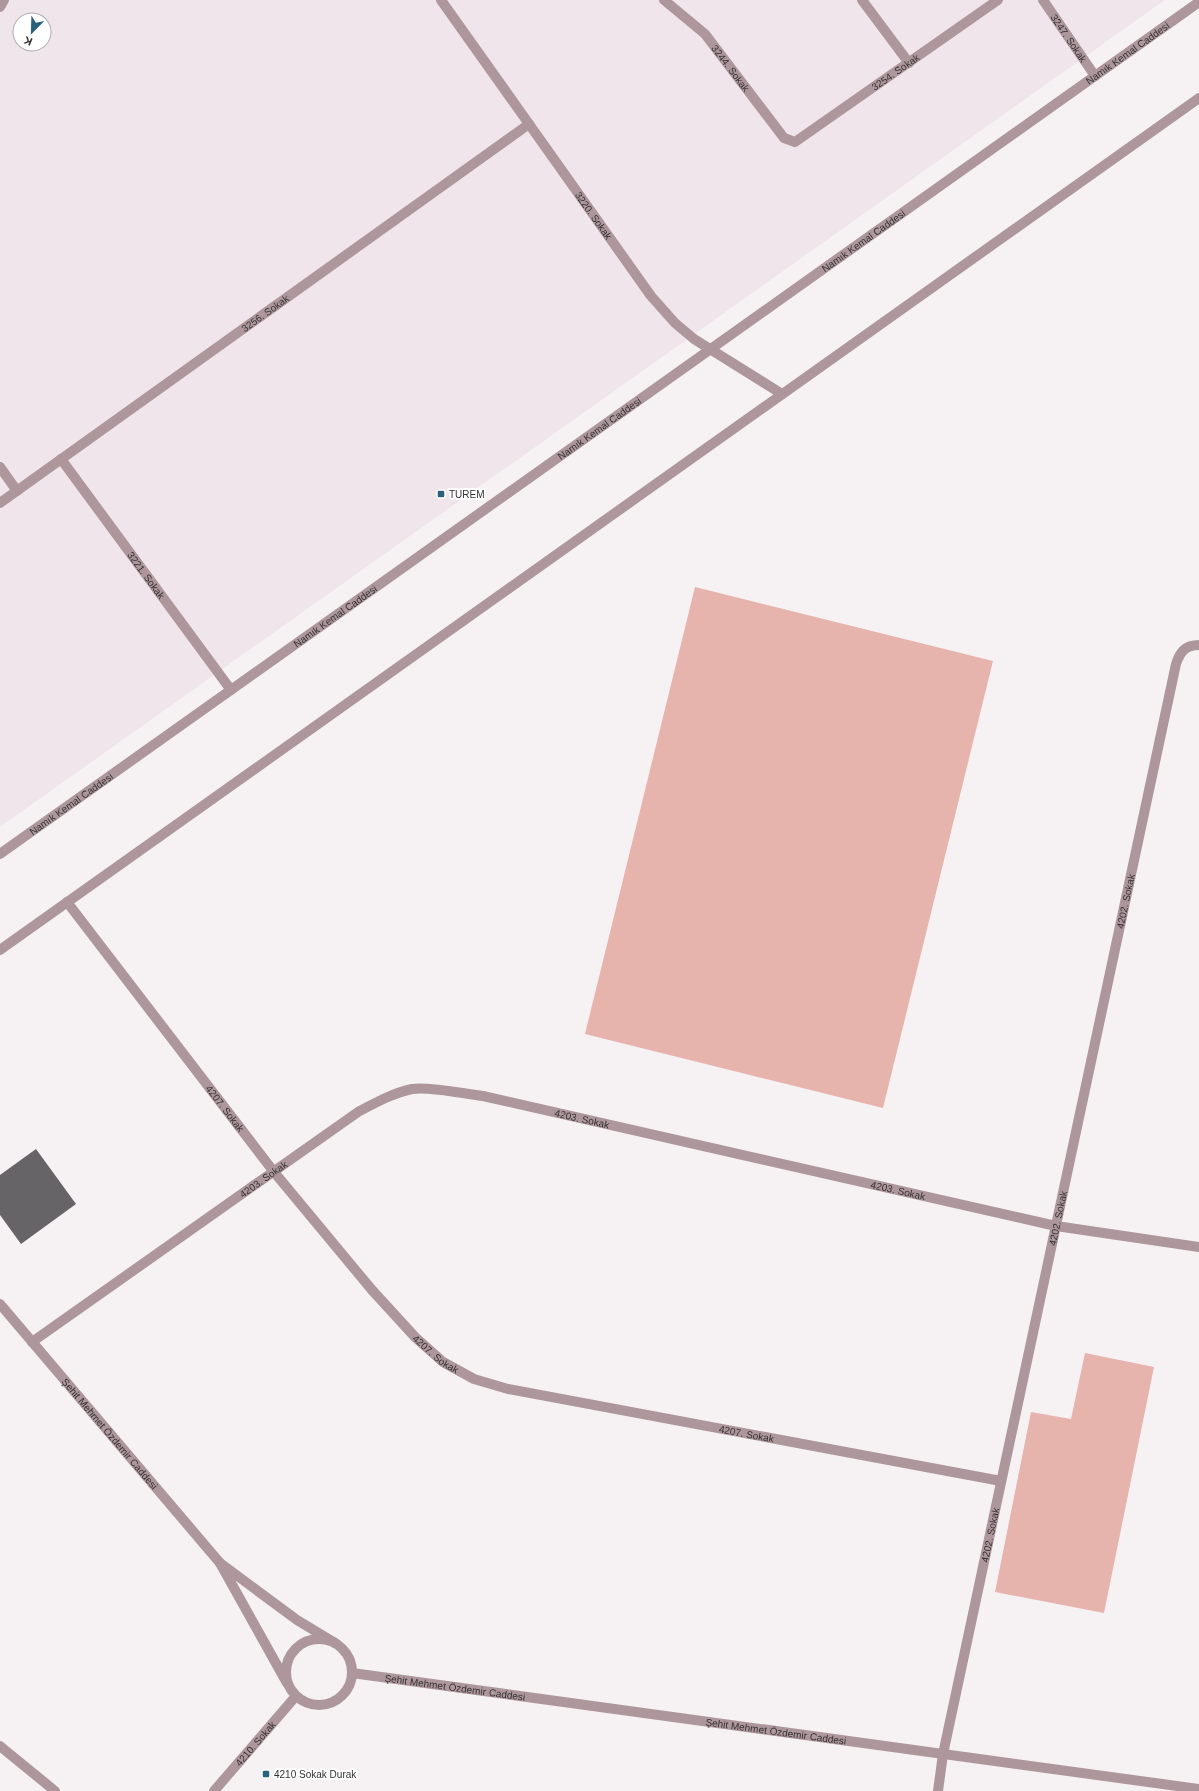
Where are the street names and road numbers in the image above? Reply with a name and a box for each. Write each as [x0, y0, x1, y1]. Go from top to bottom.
street label: 3247. Sokak [1049, 12, 1090, 65]
street label: Namık Kemal Caddesi [1084, 20, 1171, 86]
street label: 3244. Sokak [710, 43, 753, 94]
street label: 3254. Sokak [869, 51, 922, 92]
street label: 3220. Sokak [573, 189, 615, 242]
street label: Namık Kemal Caddesi [819, 207, 907, 274]
street label: 3256. Sokak [239, 292, 292, 334]
street label: Namık Kemal Caddesi [555, 395, 643, 462]
street label: 3221. Sokak [125, 549, 168, 601]
street label: Namık Kemal Caddesi [291, 583, 379, 649]
street label: Namık Kemal Caddesi [27, 770, 115, 837]
street label: 4202. Sokak [1114, 872, 1137, 930]
street label: 4207. Sokak [204, 1083, 247, 1135]
street label: 4203. Sokak [554, 1107, 611, 1130]
street label: 4203. Sokak [237, 1158, 290, 1199]
street label: 4203. Sokak [870, 1179, 927, 1202]
street label: 4202. Sokak [1046, 1189, 1069, 1246]
street label: 4207. Sokak [411, 1332, 462, 1376]
street label: Şehit Mehmet Özdemir Caddesi [60, 1376, 160, 1491]
street label: 4207. Sokak [718, 1423, 776, 1444]
street label: 4202. Sokak [979, 1506, 1001, 1563]
street label: Şehit Mehmet Özdemir Caddesi [384, 1672, 526, 1702]
street label: Şehit Mehmet Özdemir Caddesi [705, 1716, 847, 1746]
street label: 4210. Sokak [233, 1718, 278, 1768]

